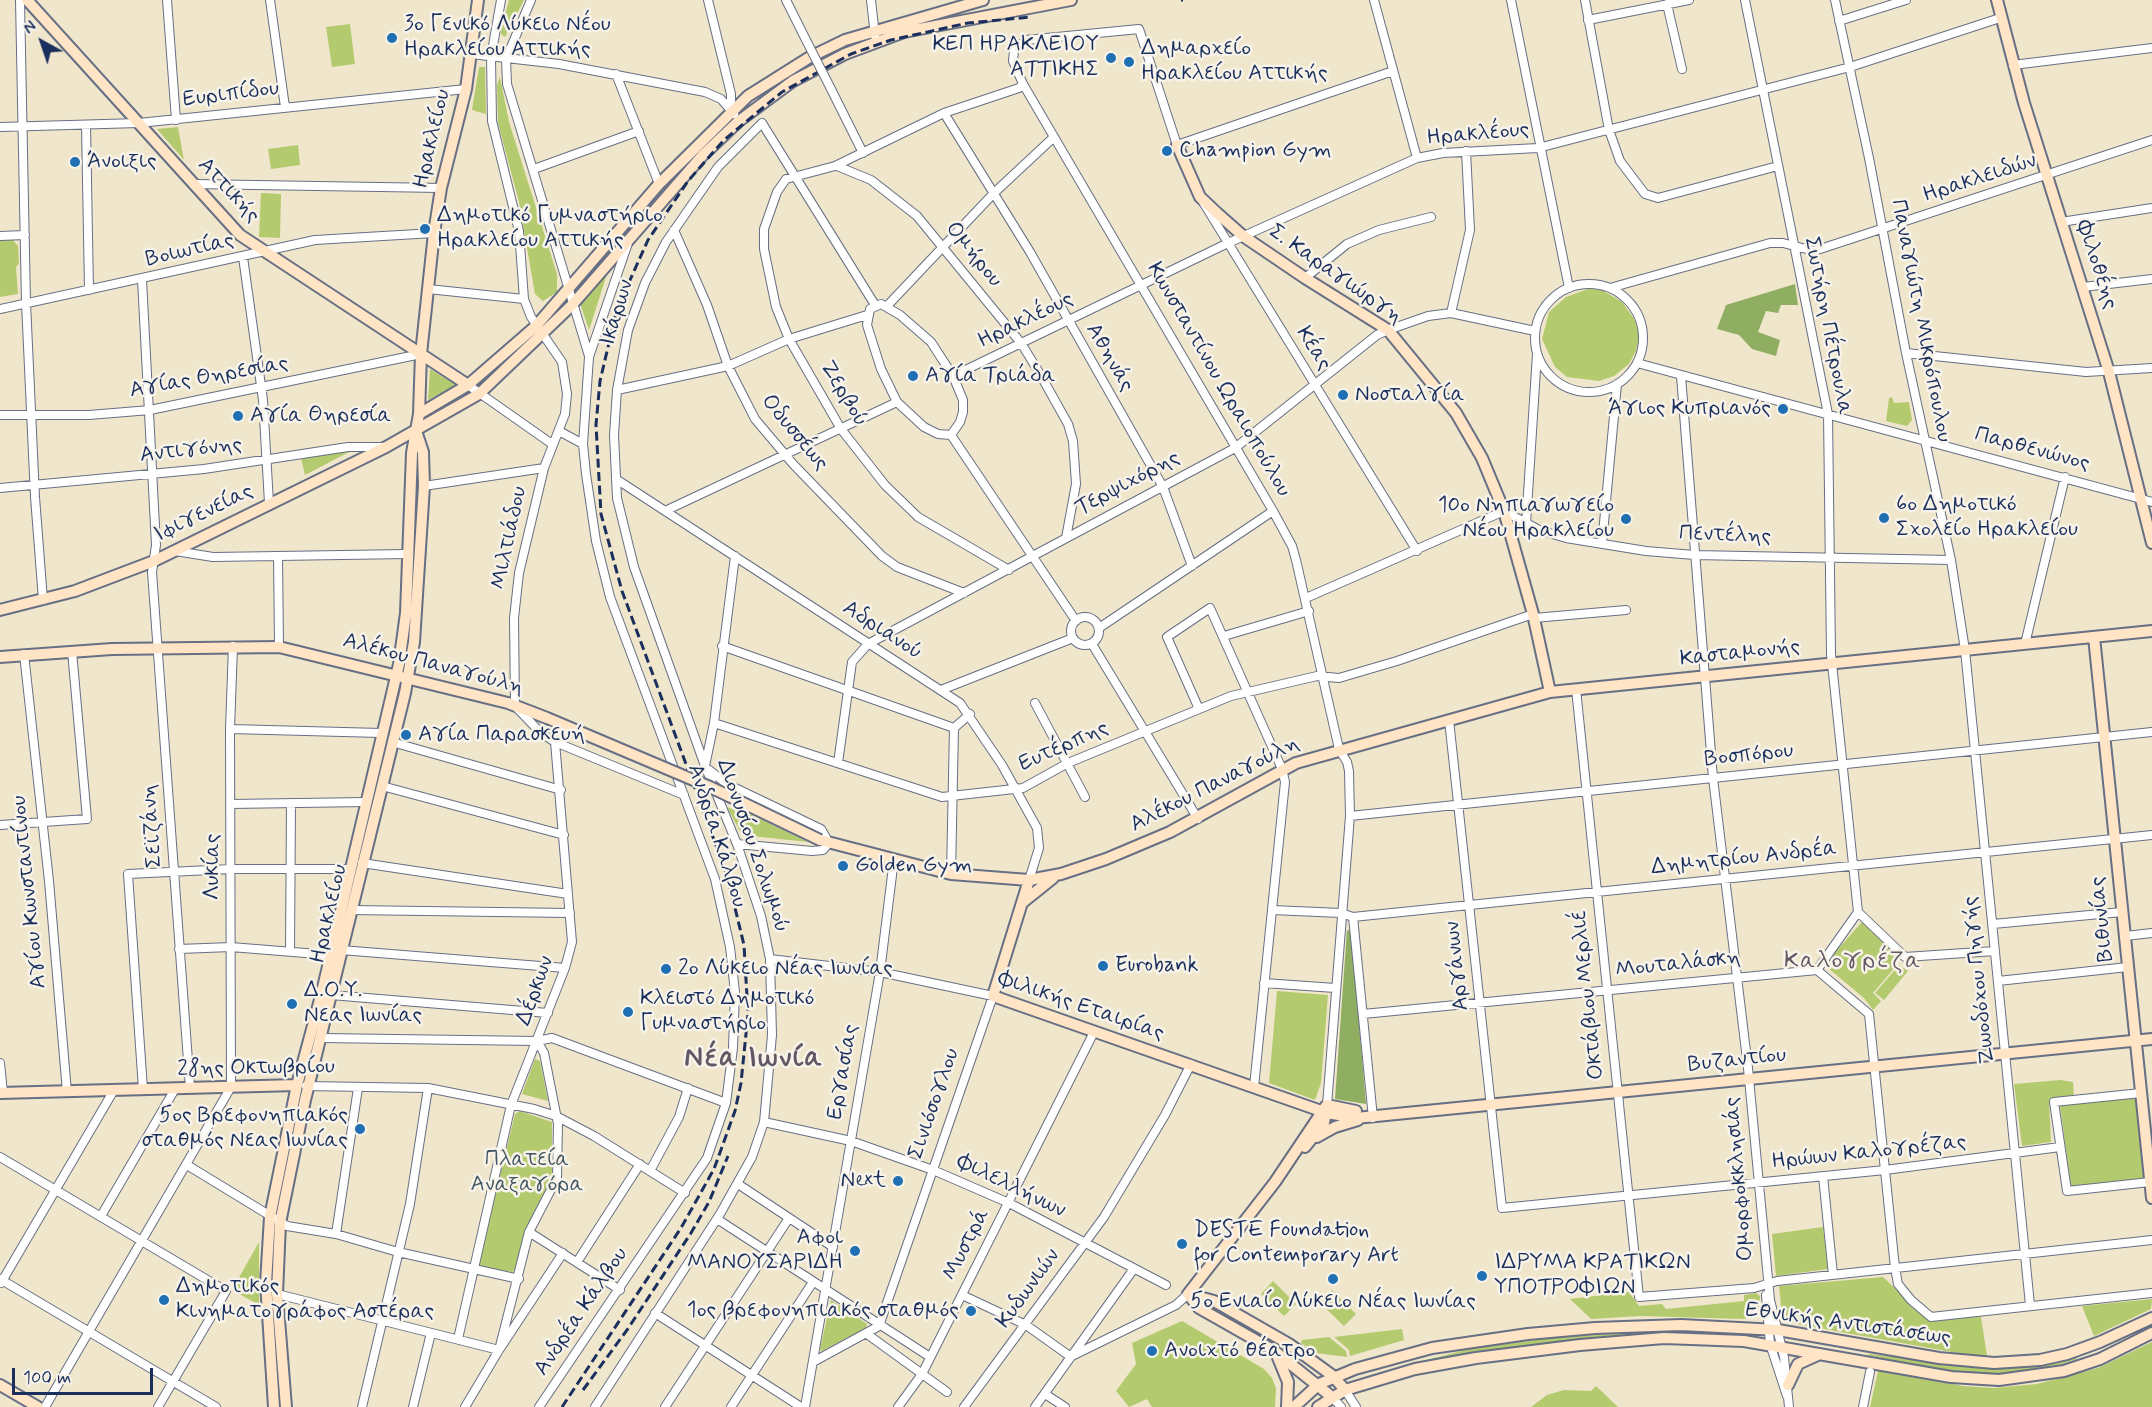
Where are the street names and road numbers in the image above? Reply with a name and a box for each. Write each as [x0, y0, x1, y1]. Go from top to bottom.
street label: Ευριπίδου [181, 76, 281, 114]
street label: Ηρακλείου [409, 87, 457, 191]
street label: Ηρακλέους [1426, 117, 1530, 153]
street label: Ηρακλειδών [1920, 148, 2040, 210]
street label: Αττικής [191, 153, 265, 229]
street label: Παναγιώτη Μικρόπουλου [1883, 197, 1957, 445]
street label: Ομήρου [939, 217, 1007, 293]
street label: Φιλοθέης [2069, 217, 2123, 313]
street label: Σ. Καραγιώργη [1263, 219, 1407, 331]
street label: Βοιωτίας [143, 228, 237, 274]
street label: Σωτήρη Πέτρουλα [1797, 235, 1857, 417]
street label: Κωνσταντίνου Ωραιοπούλου [1140, 258, 1296, 502]
street label: Ικάρων [595, 276, 641, 350]
street label: Ηρακλέους [974, 287, 1078, 355]
street label: Αθηνάς [1079, 319, 1139, 397]
street label: Κέας [1289, 322, 1337, 376]
street label: Αγίας Θηρεσίας [128, 351, 290, 405]
street label: Ζερβού [813, 356, 873, 432]
street label: Οδυσσέως [754, 389, 834, 477]
street label: Παρθενώνος [1972, 422, 2092, 478]
street label: Αντιγόνης [139, 433, 243, 469]
street label: Τερψιχόρης [1071, 445, 1185, 523]
street label: Ιφιγενείας [150, 479, 258, 549]
street label: Μιλτιάδου [486, 484, 534, 592]
street label: Πεντέλης [1678, 521, 1772, 551]
street label: Αδριανού [837, 595, 927, 667]
street label: Αλέκου Παναγούλη [340, 628, 526, 702]
street label: Κασταμονής [1679, 635, 1801, 673]
street label: Ευτέρπης [1015, 716, 1113, 778]
street label: Αλέκου Παναγούλη [1126, 731, 1304, 839]
street label: Βοσπόρου [1703, 738, 1795, 774]
street label: Διονυσίου Σολωμού [710, 756, 794, 936]
street label: Ανδρέα Κάλβου [680, 761, 752, 911]
street label: Σεϊζάνη [137, 783, 169, 869]
street label: Αγίου Κωνσταντίνου [7, 794, 53, 990]
street label: Λυκίας [200, 834, 226, 900]
street label: Δημητρίου Ανδρέα [1650, 836, 1838, 882]
street label: Ηρακλείου [306, 862, 354, 966]
street label: Βιθυνίας [2085, 875, 2121, 963]
street label: Ζωοδόχου Πηγής [1958, 895, 2002, 1065]
street label: Οκτάβιου Μερλιέ [1567, 909, 1611, 1081]
street label: Αργάνων [1440, 920, 1476, 1012]
street label: Μουταλάσκη [1614, 945, 1742, 985]
street label: Δέρκων [511, 952, 561, 1030]
street label: Φιλικής Εταιρίας [995, 966, 1167, 1048]
street label: Εργασίας [823, 1022, 865, 1122]
street label: Βυζαντίου [1687, 1043, 1787, 1079]
street label: Σινιόσογλου [904, 1045, 966, 1163]
street label: 28ης Οκτωβρίου [177, 1054, 335, 1084]
street label: Ομορφοκκλησιάς [1720, 1096, 1760, 1262]
street label: Ηρώων Καλογρέζας [1770, 1130, 1968, 1176]
street label: Φιλελλήνων [952, 1149, 1070, 1225]
street label: Μυστρά [938, 1205, 996, 1285]
street label: Ανδρέα Κάλβου [529, 1243, 635, 1381]
street label: Κυδωνιών [991, 1244, 1067, 1334]
street label: Εθνικής Αντιστάσεως [1744, 1298, 1952, 1352]

